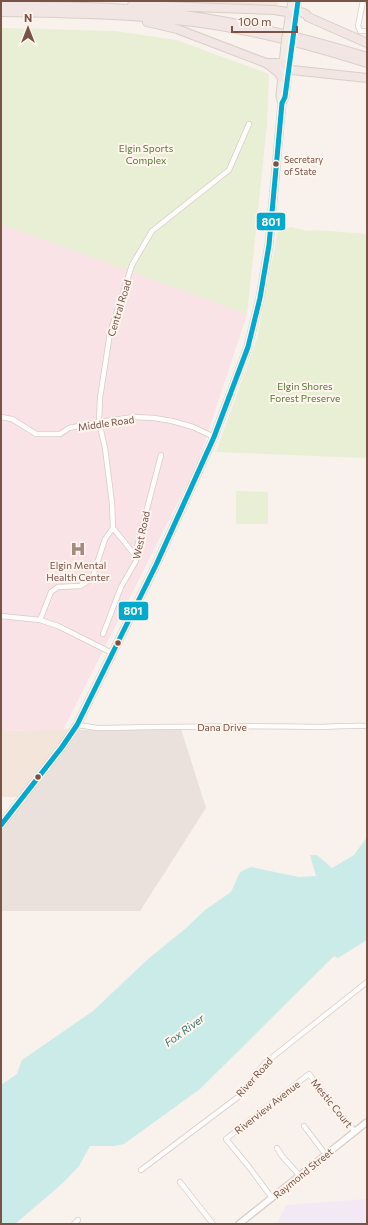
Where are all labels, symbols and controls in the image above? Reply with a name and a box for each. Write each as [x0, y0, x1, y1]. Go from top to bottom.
north arrow [8, 8, 48, 48]
scale bar [232, 8, 297, 34]
text: N [24, 11, 32, 24]
text: 100 m [238, 14, 272, 28]
park label: Elgin Sports Complex [119, 142, 174, 166]
place label: Secretary of State [284, 154, 324, 177]
marker: Secretary of State [271, 159, 281, 169]
line badge: 801 [256, 212, 286, 231]
text: 801 [261, 215, 281, 228]
street label: Central Road [105, 278, 133, 338]
park label: Elgin Shores Forest Preserve [270, 380, 340, 404]
street label: Middle Road [77, 413, 135, 433]
street label: West Road [130, 510, 152, 560]
hospital icon: Elgin Mental Health Center [69, 540, 87, 558]
place label: Elgin Mental Health Center [46, 559, 110, 583]
line badge: 801 [118, 601, 149, 621]
text: 801 [123, 604, 143, 617]
unlabelled marker [113, 638, 123, 648]
street label: Dana Drive [197, 721, 247, 733]
unlabelled marker [33, 772, 43, 782]
water label: Fox River [161, 1011, 207, 1049]
street label: River Road [233, 1055, 275, 1099]
street label: Mestic Court [309, 1076, 355, 1130]
street label: Riverview Avenue [232, 1078, 302, 1136]
street label: Raymond Street [271, 1145, 335, 1201]

